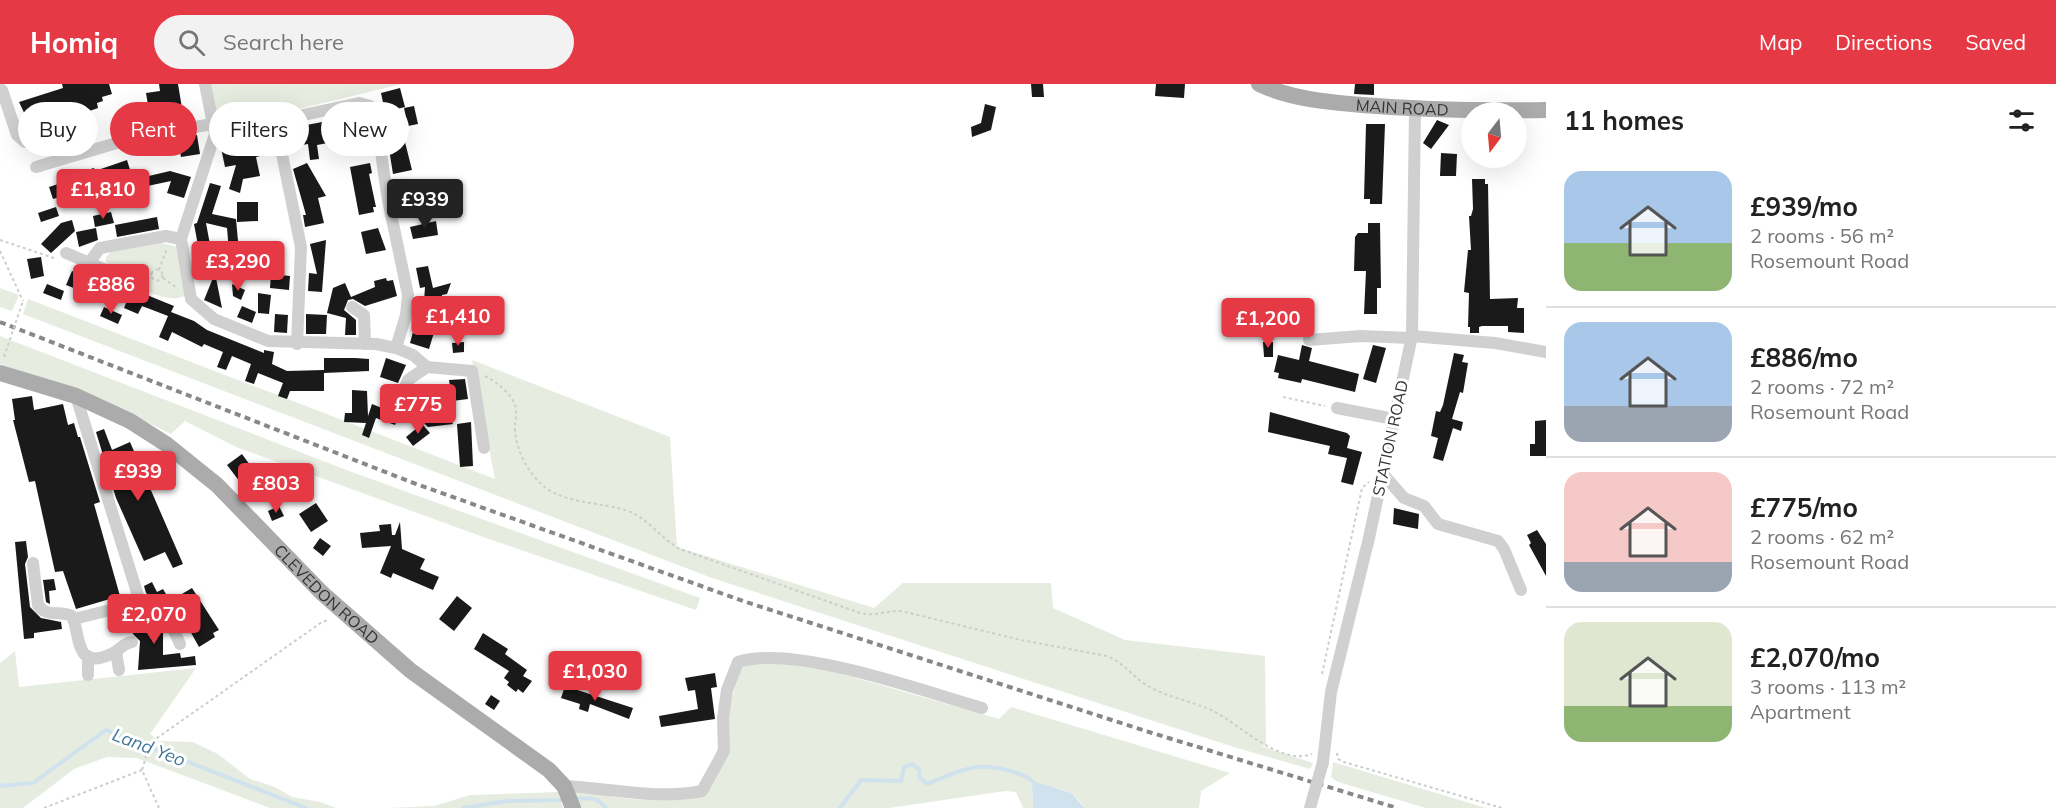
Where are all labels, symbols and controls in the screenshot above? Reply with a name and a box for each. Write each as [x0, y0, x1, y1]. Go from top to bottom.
search box [154, 15, 574, 69]
text: Homiq [30, 25, 118, 60]
icon: search [175, 26, 208, 59]
text: Search here [223, 28, 344, 56]
text: Map [1759, 29, 1802, 55]
text: Directions [1835, 29, 1932, 55]
text: Saved [1965, 29, 2026, 55]
street label: MAIN ROAD [1355, 95, 1449, 120]
chip: Buy [18, 102, 98, 156]
chip: Rent [110, 102, 197, 156]
chip: Filters [209, 102, 309, 156]
chip: New [321, 102, 409, 156]
north arrow [1461, 102, 1527, 168]
map controls [1461, 102, 1527, 168]
text: 11 homes [1564, 104, 1684, 137]
icon: filters [2005, 104, 2038, 137]
pin: £1,810 [54, 169, 152, 220]
text: £1,810 [71, 176, 135, 201]
pin: £939 [389, 179, 461, 230]
text: £939 [401, 186, 449, 211]
text: £939/mo [1750, 190, 1858, 223]
icon: home [1612, 195, 1684, 267]
text: 2 rooms · 56 m² [1750, 223, 1894, 248]
pin: £3,290 [189, 241, 287, 292]
text: £3,290 [206, 248, 270, 273]
text: Rosemount Road [1750, 248, 1909, 273]
pin: £886 [75, 264, 147, 315]
text: £886 [87, 271, 135, 296]
pin: £1,410 [409, 296, 507, 347]
pin: £1,200 [1219, 298, 1317, 349]
text: £1,410 [426, 303, 490, 328]
text: £1,200 [1236, 305, 1300, 330]
text: £886/mo [1750, 341, 1858, 374]
icon: home [1612, 346, 1684, 418]
text: 2 rooms · 72 m² [1750, 374, 1894, 399]
street label: STATION ROAD [1368, 378, 1412, 498]
pin: £775 [382, 384, 454, 435]
text: £775 [394, 391, 442, 416]
text: Rosemount Road [1750, 399, 1909, 424]
pin: £939 [102, 451, 174, 502]
text: £939 [114, 458, 162, 483]
pin: £803 [240, 463, 312, 514]
text: £803 [252, 470, 300, 495]
text: £775/mo [1750, 491, 1858, 524]
icon: home [1612, 496, 1684, 568]
text: 2 rooms · 62 m² [1750, 524, 1894, 549]
street label: CLEVEDON ROAD [270, 540, 383, 648]
text: Rosemount Road [1750, 549, 1909, 574]
pin: £2,070 [105, 594, 203, 645]
text: £2,070 [122, 601, 186, 626]
text: £2,070/mo [1750, 641, 1880, 674]
icon: home [1612, 646, 1684, 718]
pin: £1,030 [546, 651, 644, 702]
text: £1,030 [563, 658, 627, 683]
text: 3 rooms · 113 m² [1750, 674, 1906, 699]
text: Apartment [1750, 699, 1851, 724]
water label: Land Yeo [109, 723, 189, 771]

